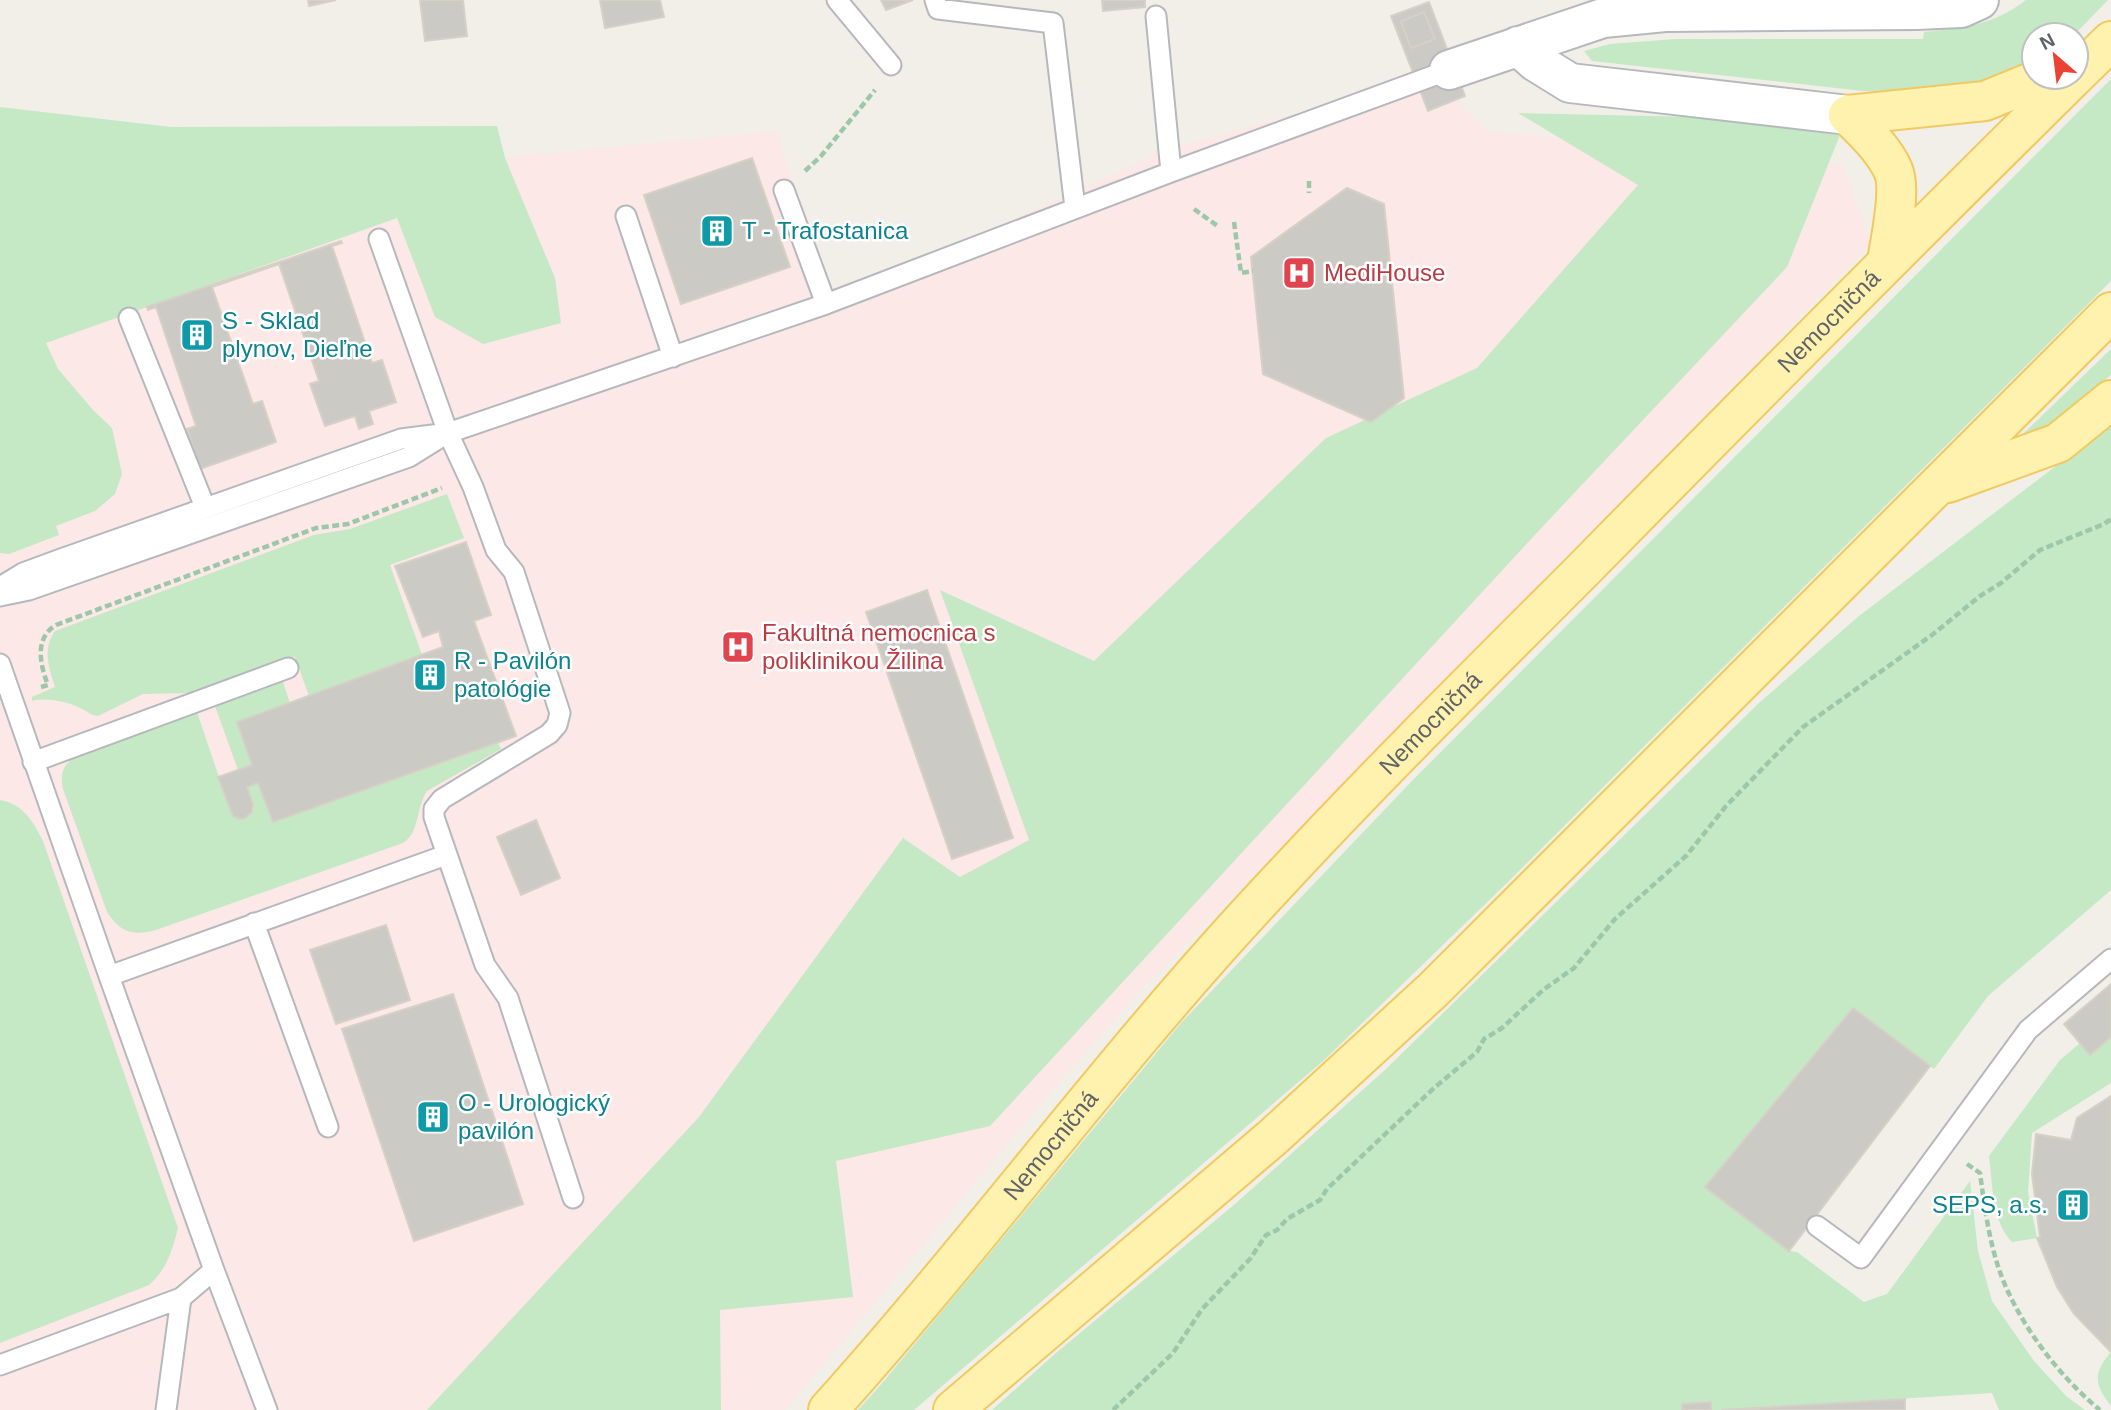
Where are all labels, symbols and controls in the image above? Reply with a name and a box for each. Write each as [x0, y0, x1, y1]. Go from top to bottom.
north arrow [2020, 21, 2090, 91]
text: N [2036, 29, 2058, 54]
building icon: T - Trafostanica [698, 212, 736, 250]
place label: T - Trafostanica [742, 217, 909, 244]
hospital icon: MediHouse [1280, 254, 1318, 292]
place label: MediHouse [1324, 259, 1445, 286]
street label: Nemocničná [1772, 264, 1886, 378]
place label: S - Sklad plynov, Dieľne [222, 307, 373, 362]
building icon: S - Sklad plynov, Dieľne [178, 316, 216, 354]
place label: Fakultná nemocnica s poliklinikou Žilina [762, 619, 995, 674]
hospital icon: Fakultná nemocnica s poliklinikou Žilina [719, 628, 757, 666]
place label: R - Pavilón patológie [454, 647, 571, 702]
building icon: R - Pavilón patológie [411, 656, 449, 694]
street label: Nemocničná [1374, 665, 1487, 780]
street label: Nemocničná [998, 1084, 1104, 1205]
place label: O - Urologický pavilón [458, 1089, 610, 1144]
building icon: O - Urologický pavilón [414, 1098, 452, 1136]
building icon: SEPS, a.s. [2054, 1186, 2092, 1224]
place label: SEPS, a.s. [1932, 1191, 2048, 1218]

